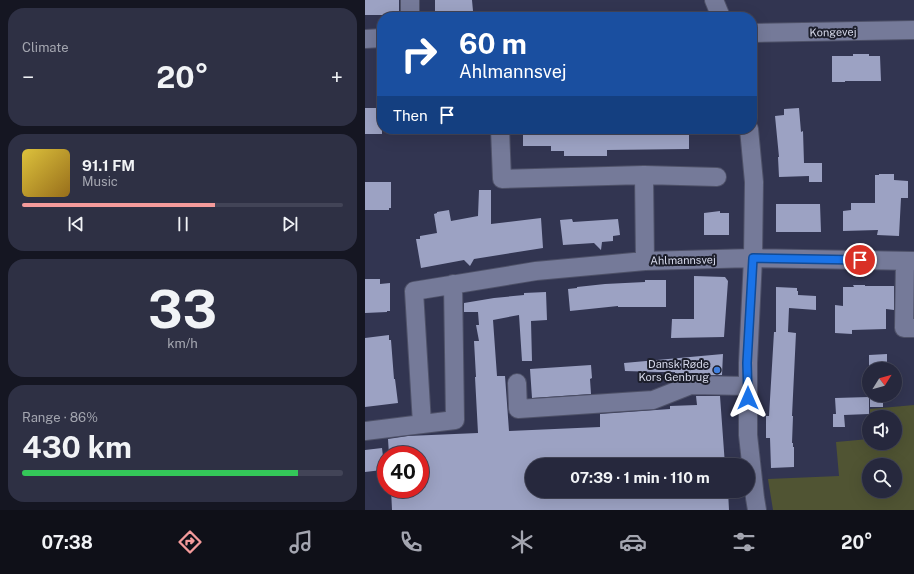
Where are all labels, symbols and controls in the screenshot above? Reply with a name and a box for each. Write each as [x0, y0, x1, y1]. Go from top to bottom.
street label: Kongevej [809, 26, 857, 38]
text: 60 m [459, 27, 527, 60]
icon: right [393, 28, 445, 80]
text: Climate [22, 40, 69, 55]
text: 20° [156, 59, 209, 95]
text: Ahlmannsvej [459, 61, 567, 82]
text: − [22, 64, 34, 90]
text: + [331, 64, 343, 90]
icon: arrive [436, 104, 458, 126]
text: Then [393, 107, 428, 124]
text: 91.1 FM [82, 157, 135, 174]
text: Music [82, 174, 118, 189]
icon: previous [65, 213, 87, 235]
icon: pause [172, 213, 194, 235]
icon: next [279, 213, 301, 235]
pin [843, 243, 877, 277]
icon: arrive [849, 249, 871, 271]
street label: Ahlmannsvej [650, 253, 716, 267]
text: 33 [148, 279, 217, 340]
text: km/h [167, 336, 198, 351]
place label: Dansk Røde Kors Genbrug [638, 358, 709, 383]
north arrow [862, 362, 902, 402]
map controls [862, 362, 902, 498]
marker: Dansk Røde Kors Genbrug [712, 365, 722, 375]
position arrow [727, 377, 769, 419]
text: Range · 86% [22, 410, 98, 425]
button: sound [862, 410, 902, 450]
text: 430 km [22, 429, 132, 465]
speed limit sign: 40 [377, 446, 429, 498]
button: search [862, 458, 902, 498]
text: 07:39 · 1 min · 110 m [570, 469, 710, 486]
icon: directions [176, 528, 204, 556]
icon: music [287, 528, 315, 556]
icon: phone [397, 528, 425, 556]
icon: climate [508, 528, 536, 556]
icon: car [619, 528, 647, 556]
icon: filters [730, 528, 758, 556]
text: 07:38 [41, 532, 93, 553]
text: 20° [841, 532, 873, 553]

